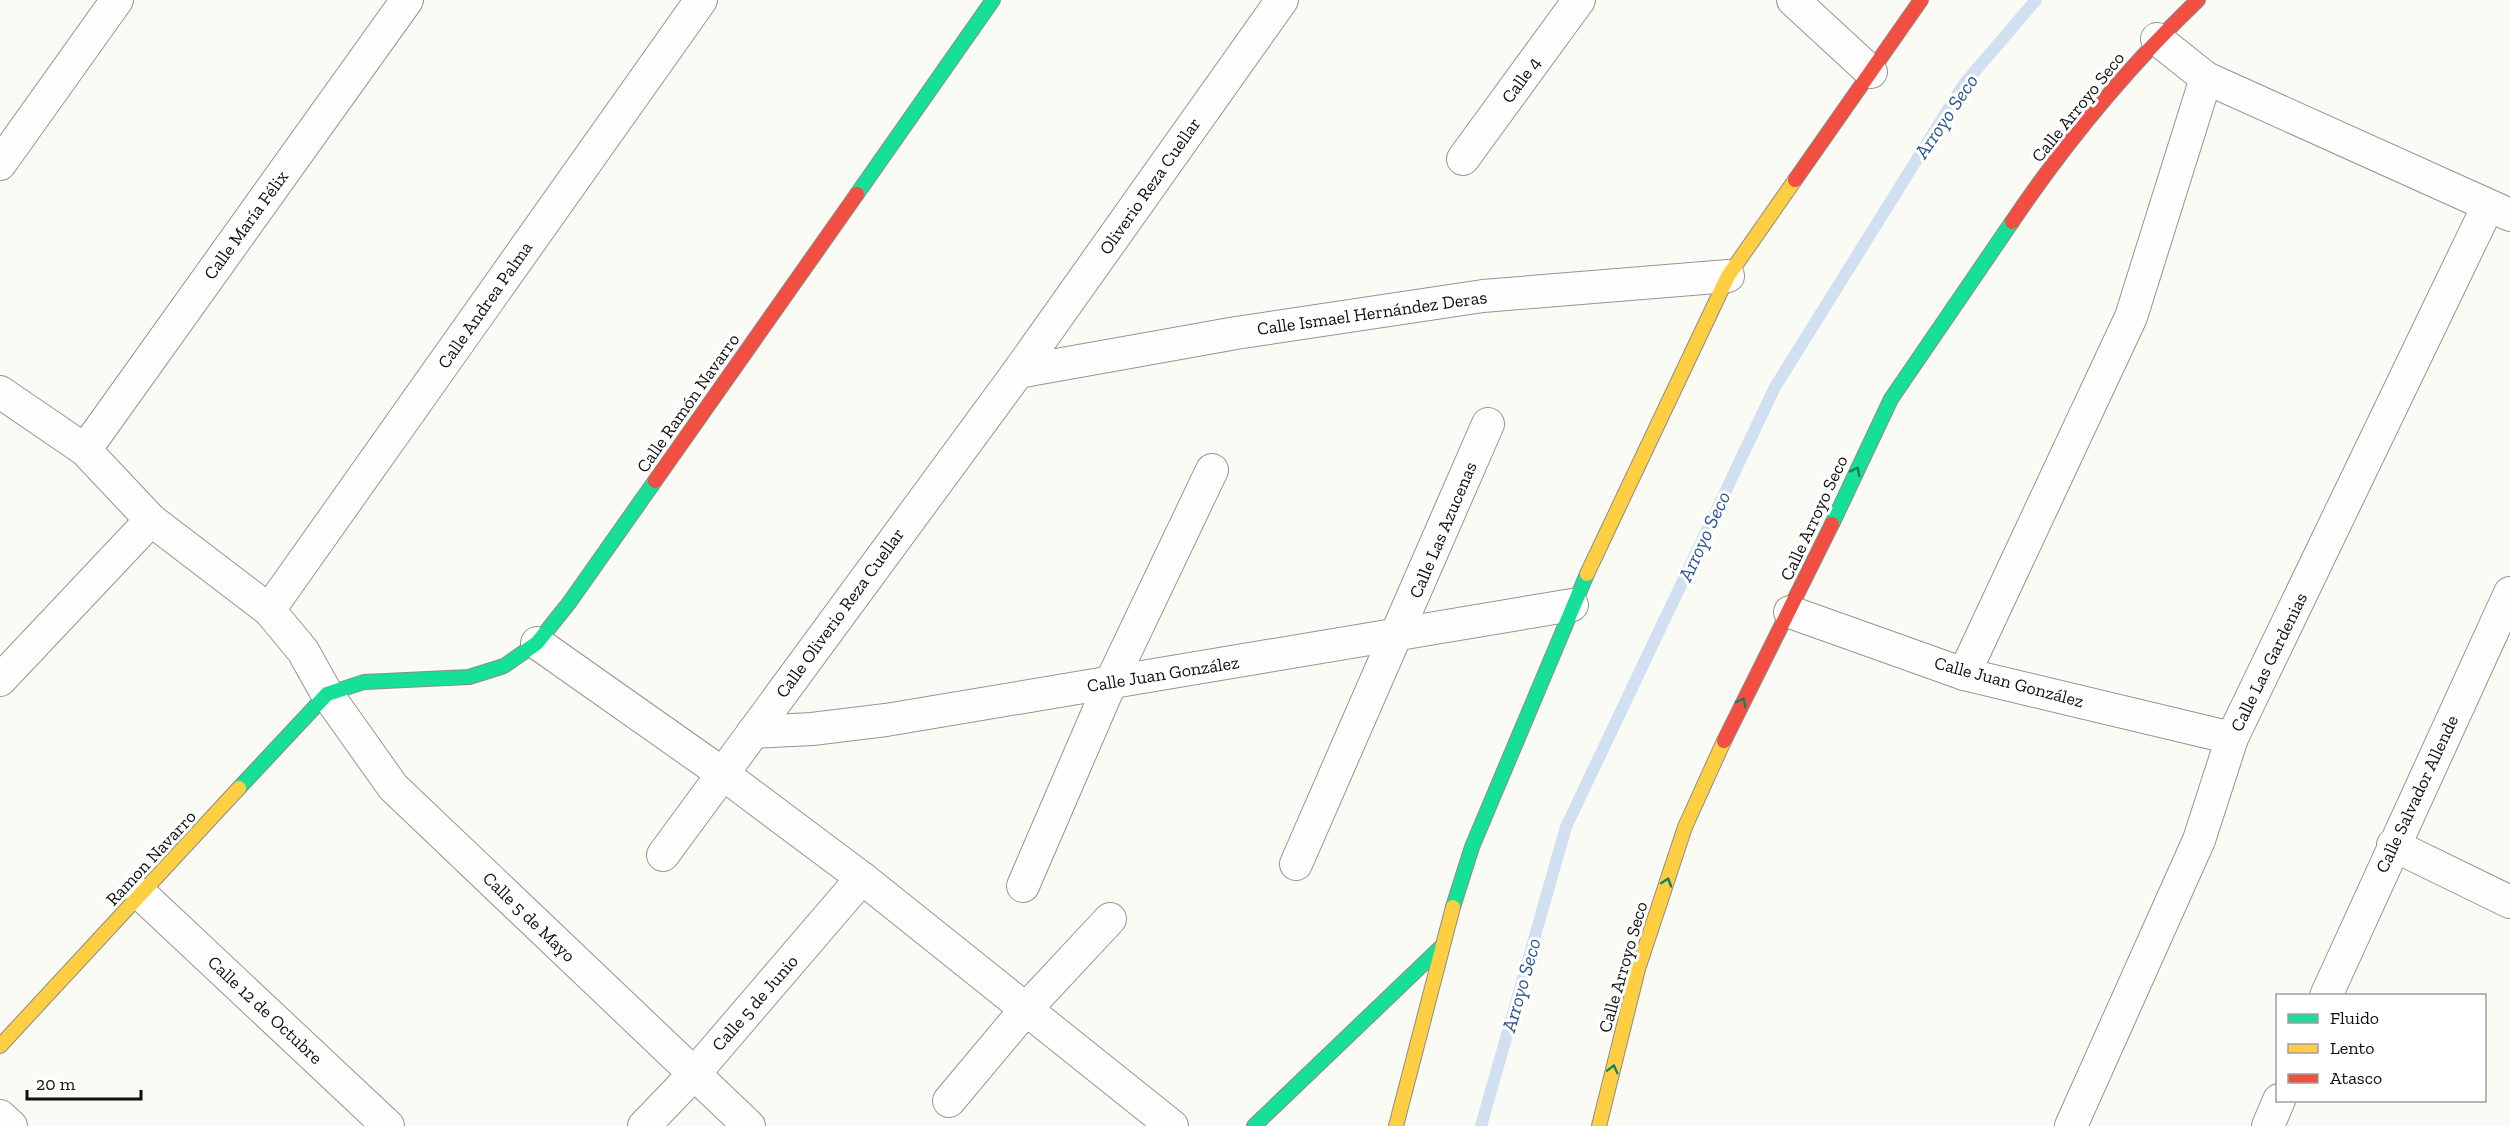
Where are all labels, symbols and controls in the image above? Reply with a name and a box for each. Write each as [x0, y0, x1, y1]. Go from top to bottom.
street label: Calle Arroyo Seco [2027, 47, 2129, 167]
street label: Calle 4 [1497, 52, 1545, 108]
water label: Arroyo Seco [1909, 69, 1983, 164]
street label: Oliverio Reza Cuellar [1094, 113, 1206, 259]
street label: Calle María Félix [199, 166, 293, 284]
street label: Calle Andrea Palma [433, 237, 537, 373]
street label: Calle Ismael Hernández Deras [1256, 286, 1489, 340]
street label: Calle Ramón Navarro [632, 329, 744, 477]
street label: Calle Arroyo Seco [1775, 452, 1853, 584]
street label: Calle Las Azucenas [1404, 458, 1482, 602]
one-way arrow [1848, 466, 1860, 477]
water label: Arroyo Seco [1672, 487, 1735, 586]
street label: Calle Oliverio Reza Cuellar [771, 524, 909, 702]
street label: Calle Las Gardenias [2226, 589, 2312, 735]
street label: Calle Juan González [1085, 651, 1241, 697]
street label: Calle Juan González [1932, 651, 2086, 713]
one-way arrow [1735, 698, 1746, 709]
street label: Calle Salvador Allende [2371, 712, 2463, 876]
street label: Ramon Navarro [101, 806, 201, 910]
street label: Calle 5 de Mayo [478, 867, 580, 967]
one-way arrow [1660, 877, 1672, 888]
street label: Calle Arroyo Seco [1594, 899, 1652, 1035]
water label: Arroyo Seco [1496, 935, 1546, 1036]
street label: Calle 5 de Junio [707, 950, 803, 1056]
street label: Calle 12 de Octubre [203, 951, 327, 1069]
legend [2276, 994, 2486, 1102]
text: Fluido [2330, 1007, 2379, 1029]
text: Lento [2330, 1037, 2375, 1059]
scale bar [27, 1063, 141, 1101]
one-way arrow [1606, 1064, 1619, 1074]
text: Atasco [2330, 1067, 2382, 1089]
text: 20 m [36, 1073, 76, 1095]

